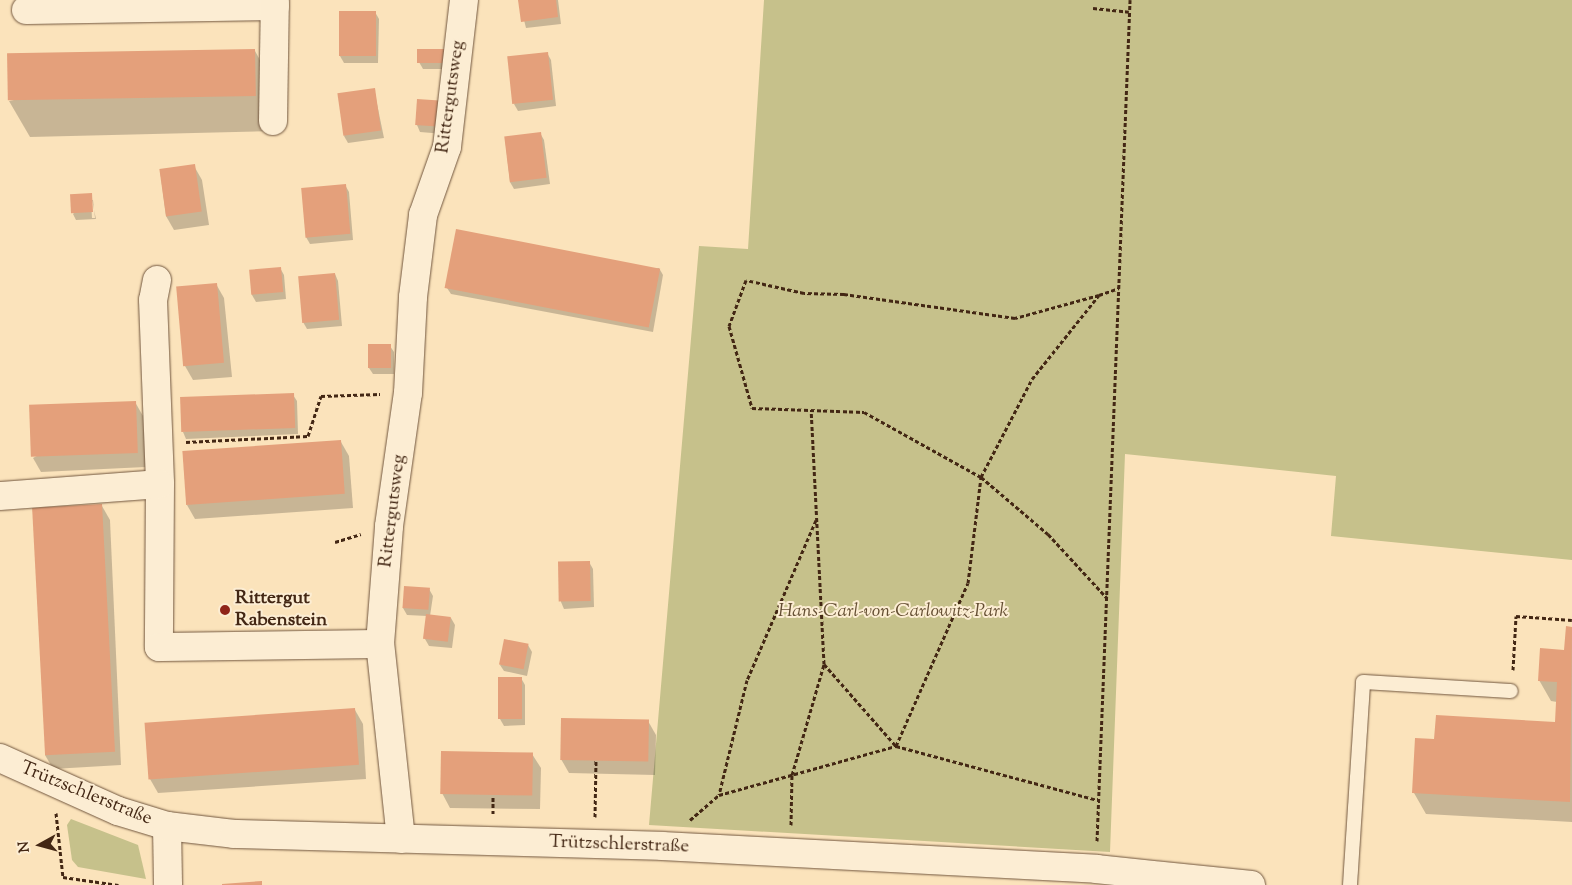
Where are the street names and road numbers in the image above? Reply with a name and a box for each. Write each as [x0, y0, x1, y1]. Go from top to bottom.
street label: Rittergutsweg [432, 39, 470, 155]
street label: Rittergutsweg [375, 453, 411, 569]
street label: Trützschlerstraße [17, 757, 155, 831]
street label: Trützschlerstraße [548, 831, 690, 859]

